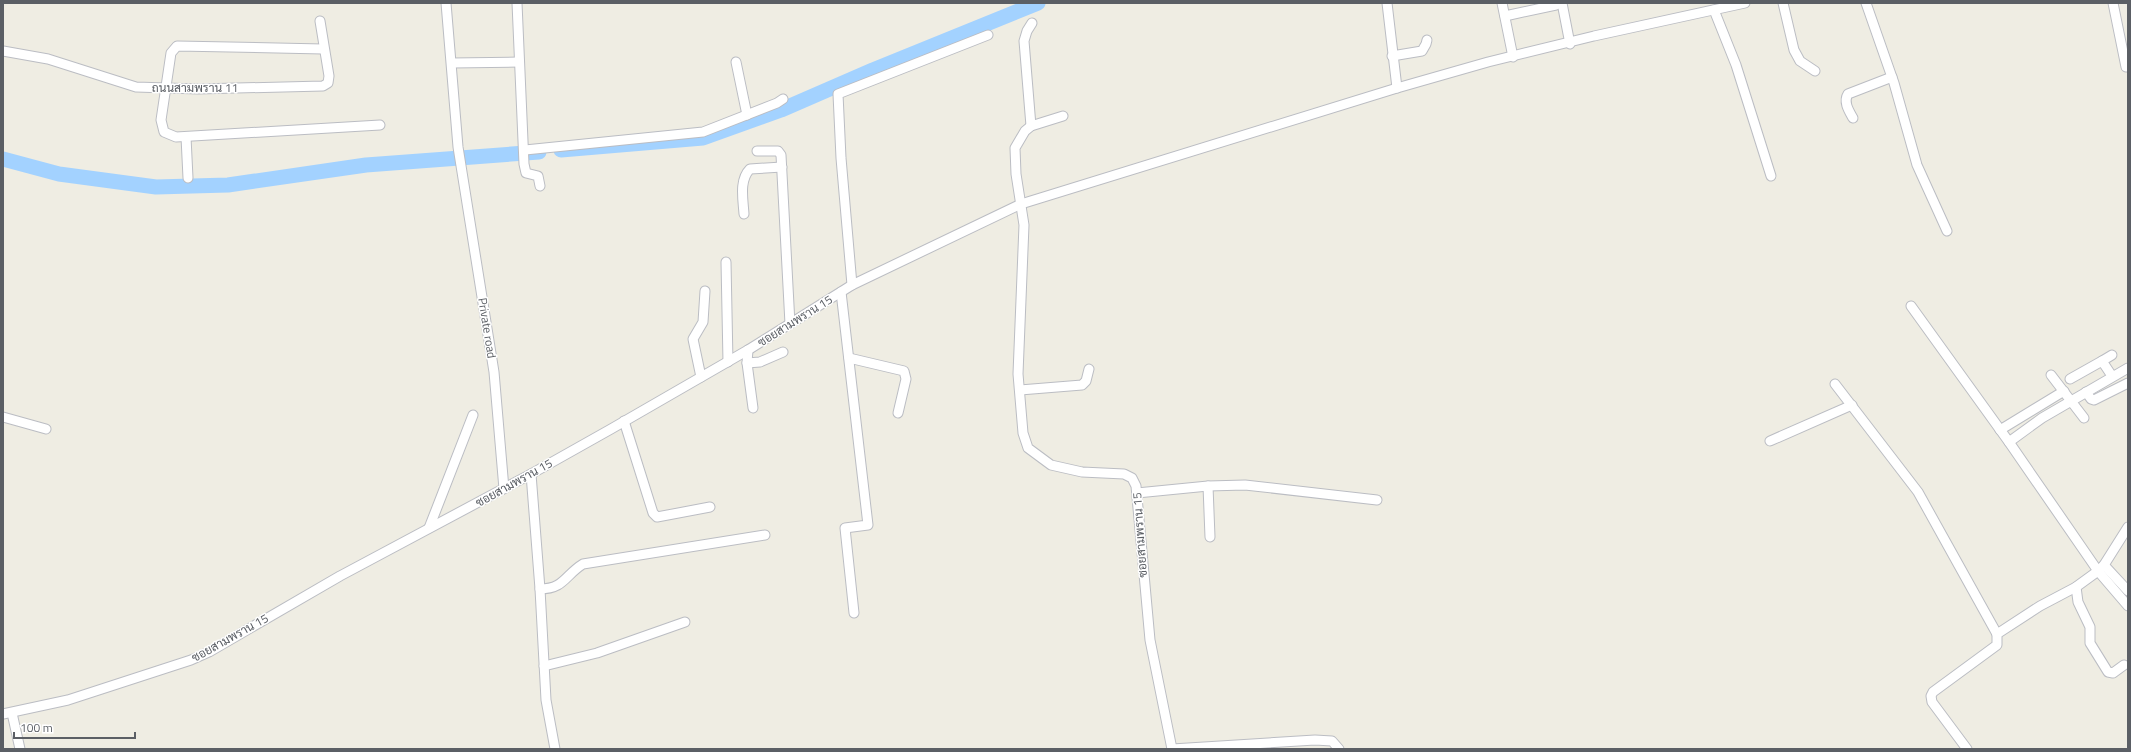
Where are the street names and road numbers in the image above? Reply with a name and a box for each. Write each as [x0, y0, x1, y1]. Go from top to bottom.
street label: ถนนสามพราน 11 [152, 78, 238, 97]
street label: ซอยสามพราน 15 [753, 290, 836, 351]
street label: Private road [473, 296, 502, 360]
street label: ซอยสามพราน 15 [472, 453, 556, 512]
street label: ซอยสามพราน 15 [1127, 491, 1152, 578]
street label: ซอยสามพราน 15 [188, 608, 272, 667]

